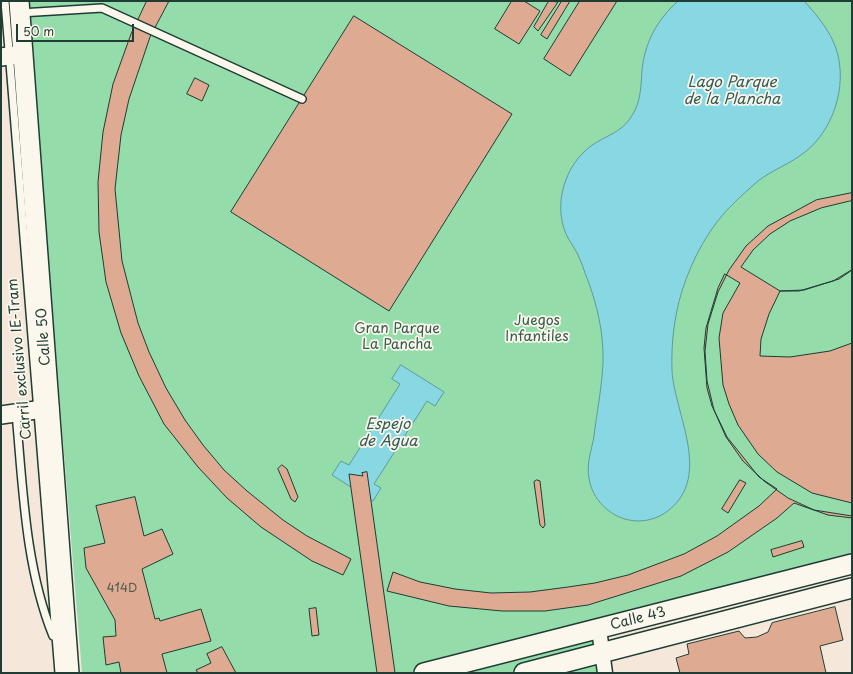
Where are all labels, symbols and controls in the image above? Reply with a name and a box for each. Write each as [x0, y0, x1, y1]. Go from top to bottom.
scale bar [18, 16, 136, 42]
text: 50 m [23, 22, 54, 40]
water label: Lago Parque de la Plancha [684, 74, 780, 109]
street label: Carril exclusivo IE-Tram [5, 278, 35, 440]
street label: Calle 50 [34, 308, 54, 366]
park label: Juegos Infantiles [505, 313, 569, 346]
park label: Gran Parque La Pancha [354, 321, 440, 354]
water label: Espejo de Agua [358, 416, 418, 451]
house number: 414D [107, 582, 137, 596]
street label: Calle 43 [608, 604, 668, 634]

